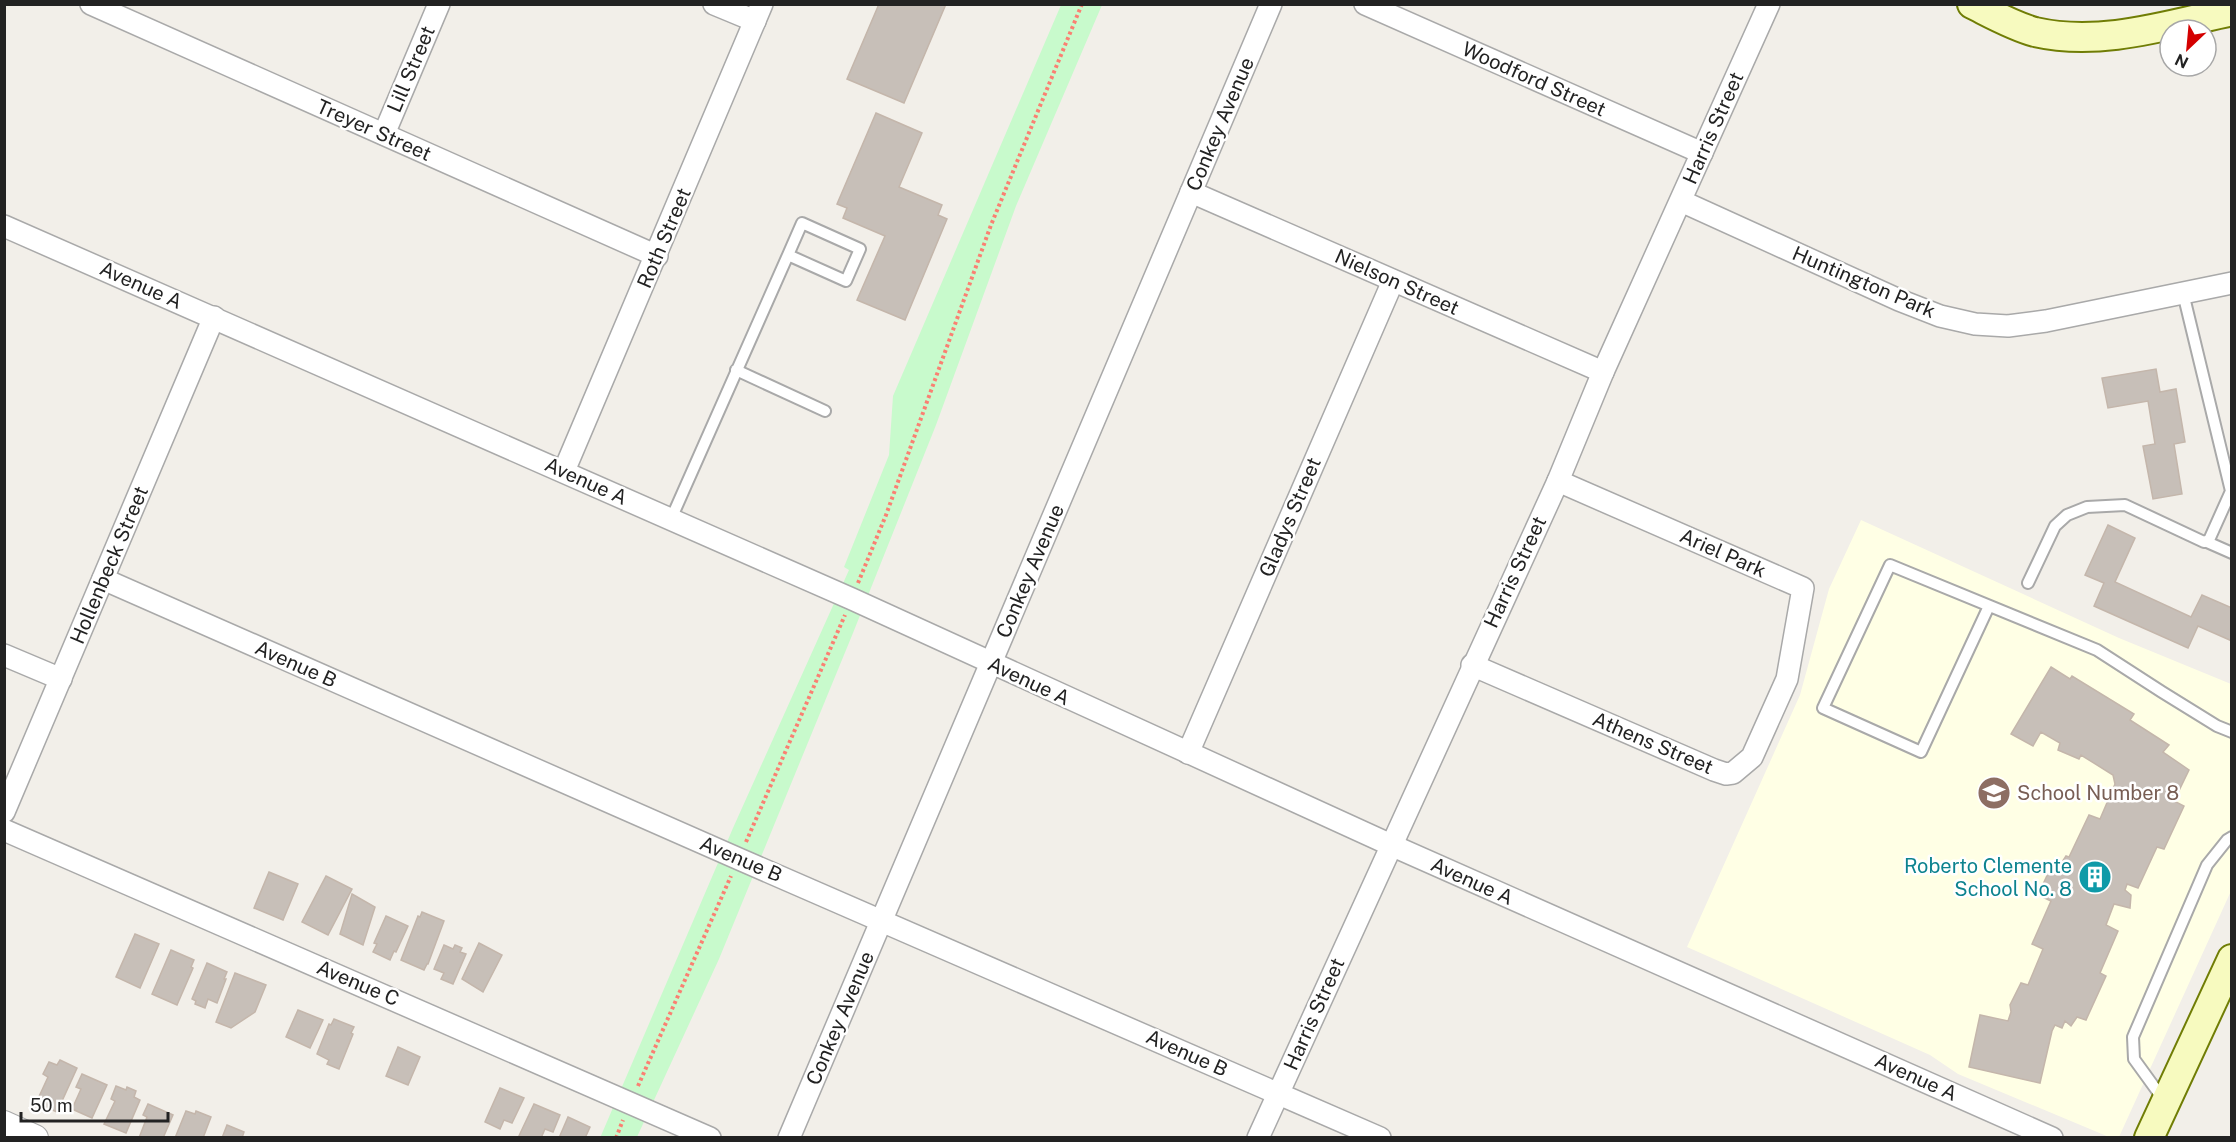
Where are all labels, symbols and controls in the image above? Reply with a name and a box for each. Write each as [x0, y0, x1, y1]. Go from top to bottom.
north arrow [2158, 18, 2218, 78]
street label: Lill Street [382, 22, 440, 116]
street label: Woodford Street [1458, 37, 1610, 121]
text: N [2172, 50, 2191, 72]
street label: Conkey Avenue [1181, 54, 1259, 194]
street label: Harris Street [1678, 68, 1748, 188]
street label: Treyer Street [313, 94, 435, 166]
street label: Roth Street [632, 184, 696, 292]
street label: Huntington Park [1789, 241, 1939, 323]
street label: Nielson Street [1331, 244, 1463, 320]
street label: Avenue A [96, 256, 186, 314]
street label: Avenue A [541, 452, 631, 510]
street label: Gladys Street [1254, 454, 1326, 580]
street label: Hollenbeck Street [65, 482, 153, 648]
street label: Conkey Avenue [991, 501, 1069, 641]
street label: Harris Street [1479, 512, 1551, 632]
street label: Ariel Park [1676, 523, 1770, 583]
street label: Avenue B [251, 635, 341, 693]
street label: Avenue A [984, 652, 1074, 710]
street label: Athens Street [1589, 707, 1717, 779]
school or university icon: School Number 8 [1976, 775, 2012, 811]
place label: School Number 8 [2017, 781, 2179, 805]
street label: Avenue B [696, 831, 786, 887]
street label: Avenue A [1427, 852, 1517, 910]
place label: Roberto Clemente School No. 8 [1904, 854, 2072, 901]
building icon: Roberto Clemente School No. 8 [2077, 859, 2113, 895]
street label: Conkey Avenue [801, 948, 879, 1088]
street label: Harris Street [1279, 954, 1349, 1074]
street label: Avenue C [313, 955, 403, 1011]
street label: Avenue B [1142, 1024, 1232, 1082]
street label: Avenue A [1871, 1048, 1961, 1106]
scale bar [21, 1085, 168, 1123]
text: 50 m [30, 1095, 73, 1116]

